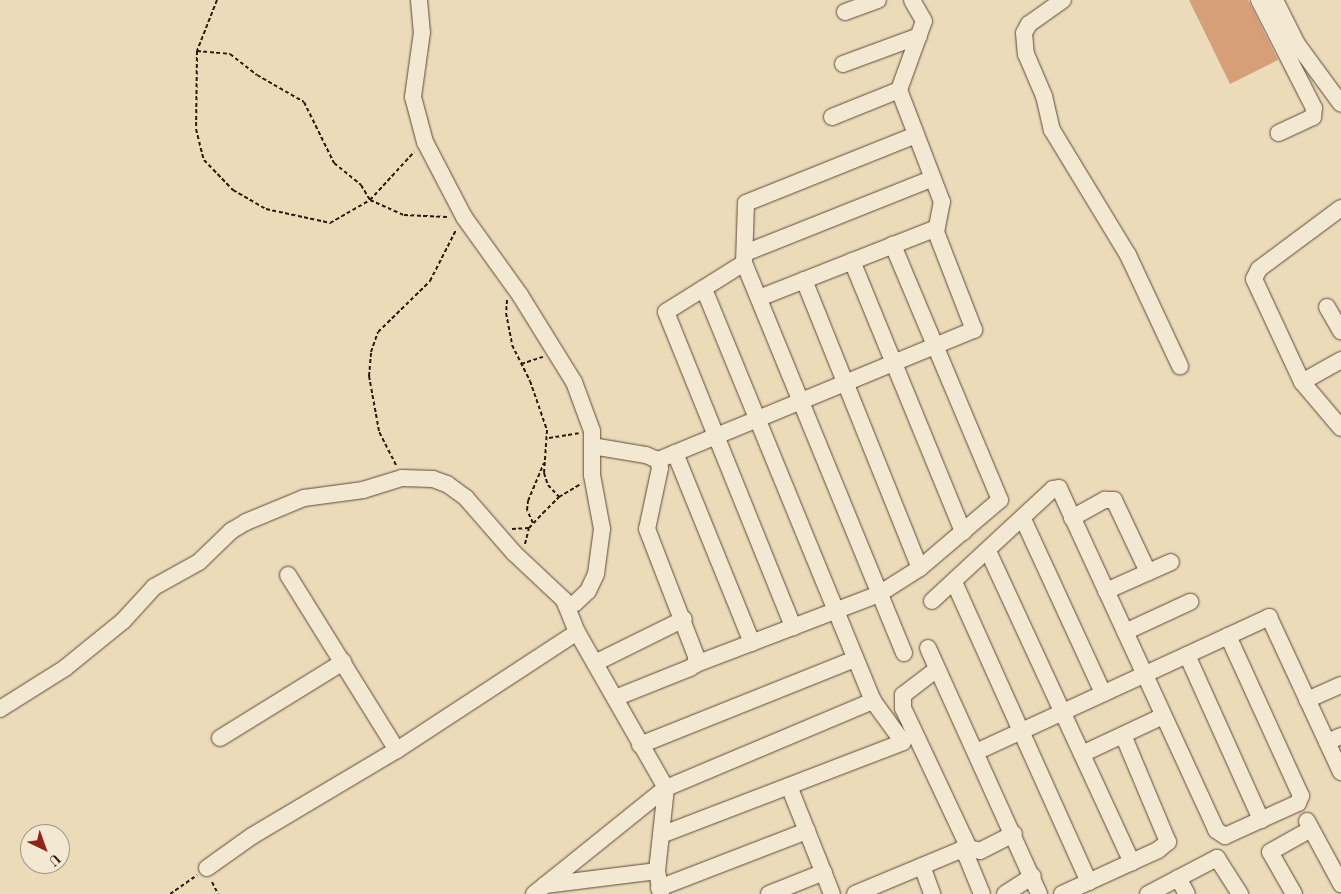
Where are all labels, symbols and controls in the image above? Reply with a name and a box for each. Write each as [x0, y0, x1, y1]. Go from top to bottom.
north arrow [20, 824, 70, 874]
text: U [46, 850, 63, 868]

